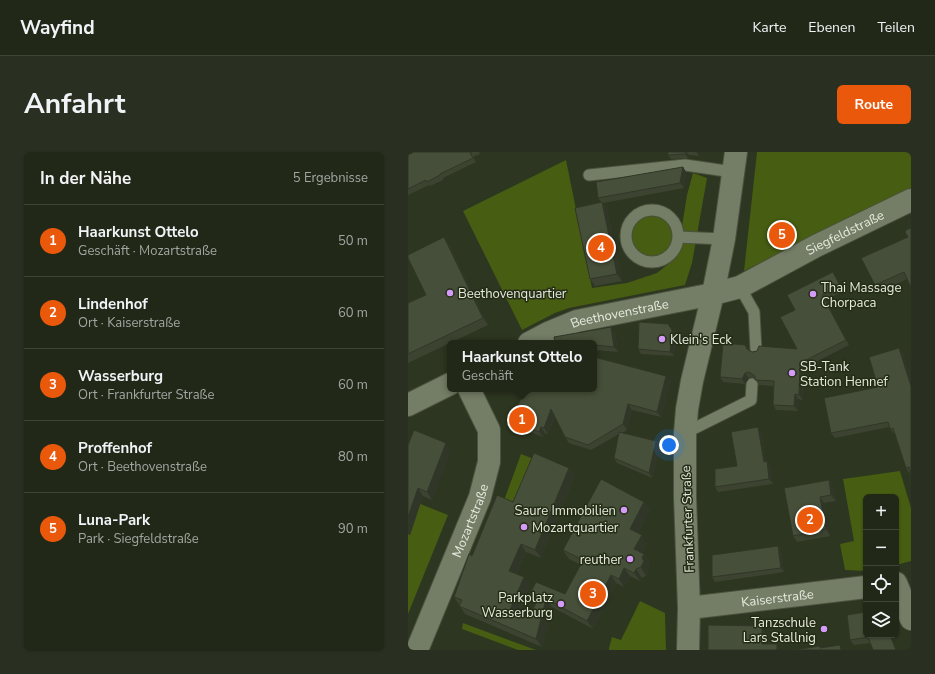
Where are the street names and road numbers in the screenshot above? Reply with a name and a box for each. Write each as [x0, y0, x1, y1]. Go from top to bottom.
street label: Siegfeldstraße [803, 206, 887, 260]
street label: Beethovenstraße [568, 295, 670, 333]
street label: Frankfurter Straße [677, 465, 699, 573]
street label: Mozartstraße [448, 482, 493, 560]
street label: Kaiserstraße [740, 585, 815, 612]

